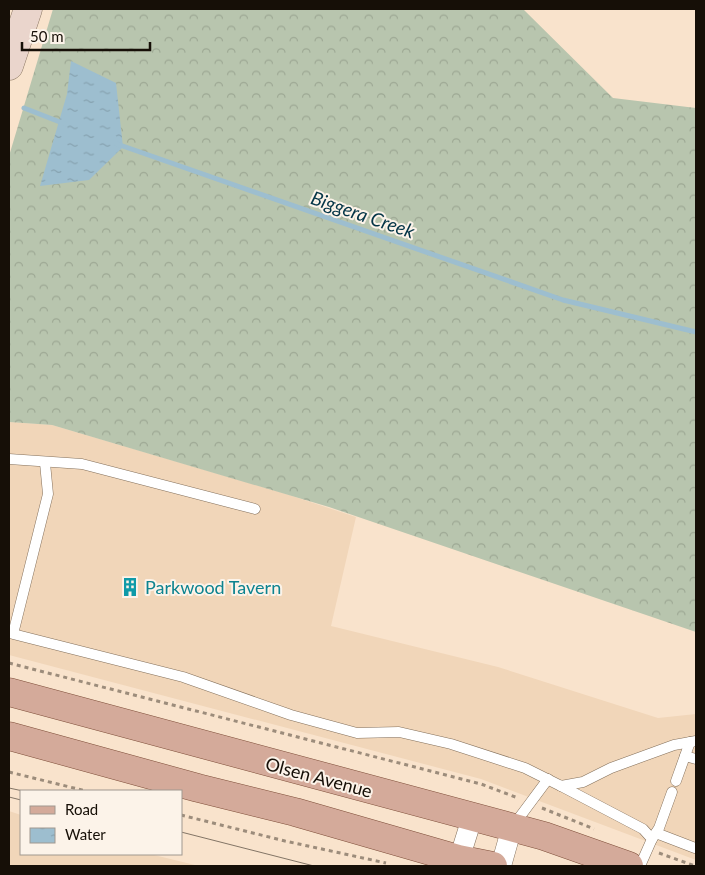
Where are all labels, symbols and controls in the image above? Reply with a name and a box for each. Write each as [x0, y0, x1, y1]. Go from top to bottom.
scale bar [22, 20, 150, 52]
text: 50 m [30, 27, 64, 45]
water label: Biggera Creek [308, 186, 419, 243]
building icon: Parkwood Tavern [119, 576, 141, 598]
place label: Parkwood Tavern [145, 576, 281, 598]
street label: Olsen Avenue [263, 752, 375, 802]
legend [20, 790, 182, 855]
text: Road [65, 800, 98, 818]
text: Water [65, 825, 106, 843]

